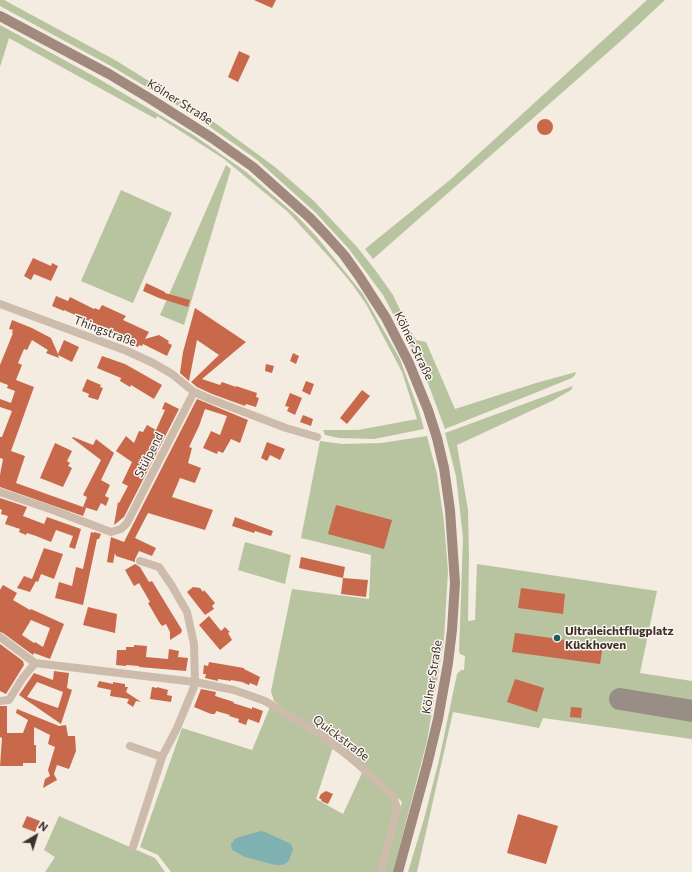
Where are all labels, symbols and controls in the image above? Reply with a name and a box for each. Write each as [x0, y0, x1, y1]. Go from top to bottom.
street label: Kölner Straße [145, 76, 215, 128]
street label: Kölner Straße [391, 309, 437, 383]
street label: Thingstraße [72, 312, 138, 350]
street label: Stülpend [132, 430, 166, 480]
place label: Ultraleichtflugplatz Kückhoven [565, 624, 674, 652]
marker: Ultraleichtflugplatz Kückhoven [552, 633, 562, 643]
street label: Kölner Straße [419, 639, 445, 715]
street label: Quickstraße [310, 712, 372, 764]
north arrow [16, 816, 56, 856]
text: N [36, 818, 51, 834]

